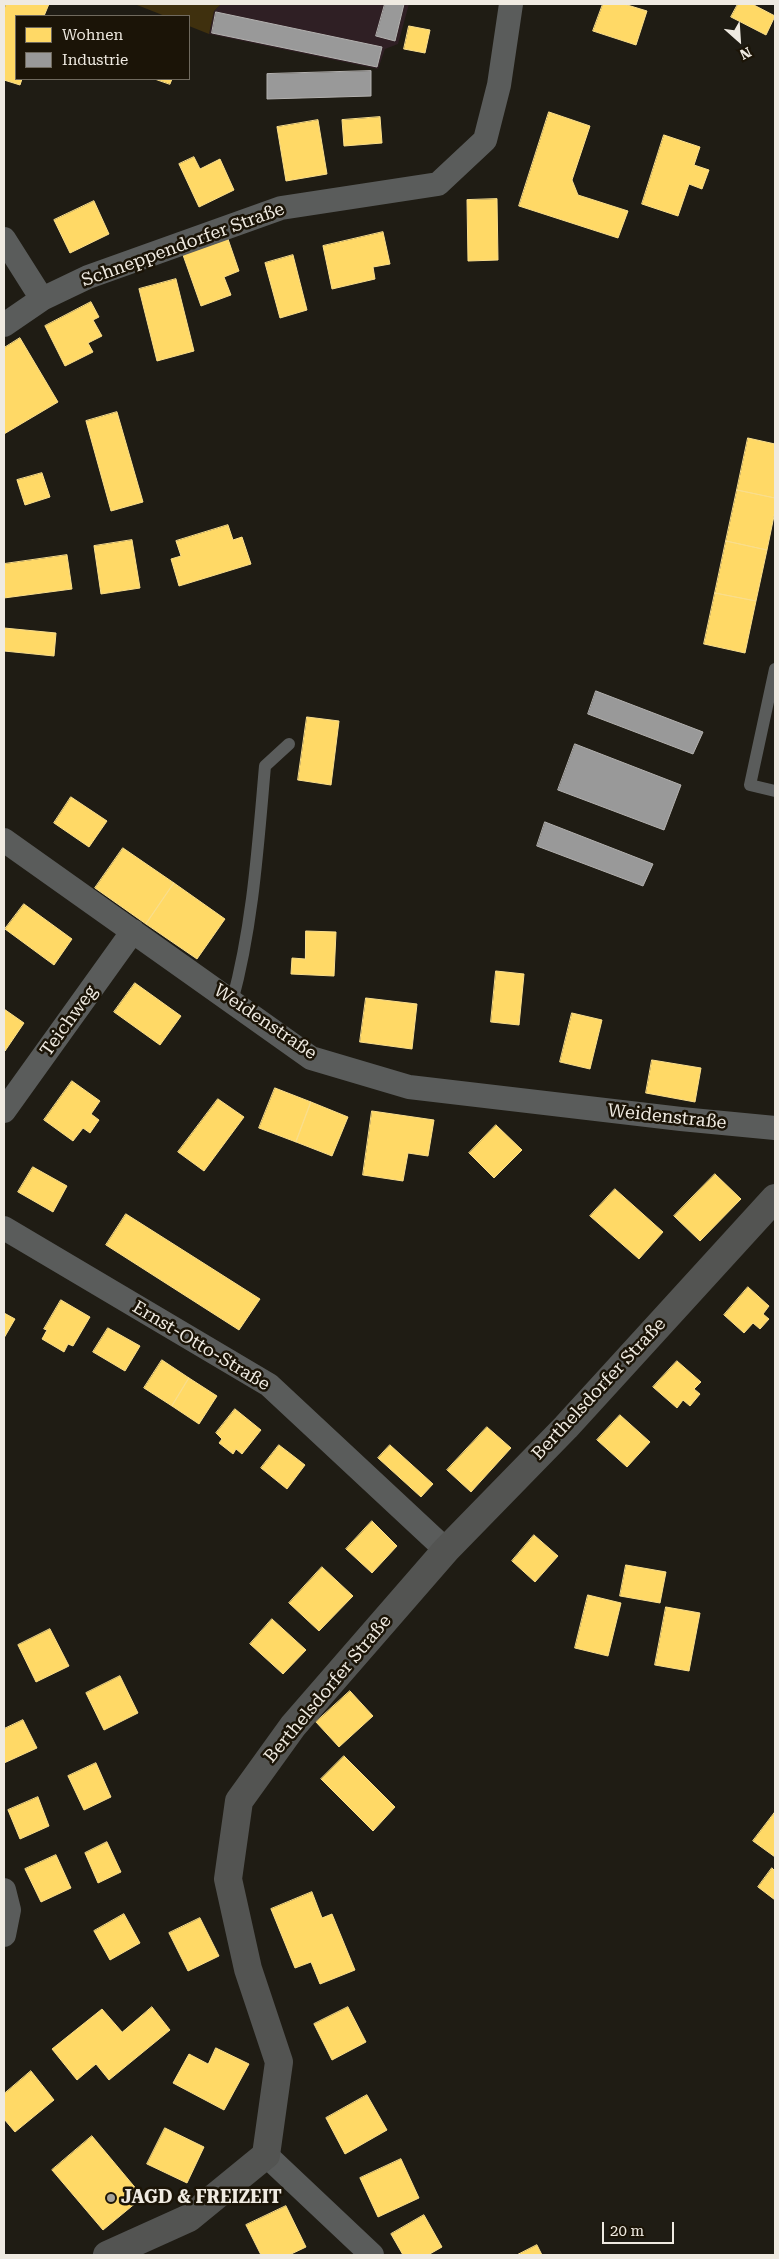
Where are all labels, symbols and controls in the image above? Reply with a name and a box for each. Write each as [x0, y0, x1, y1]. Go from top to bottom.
legend [15, 15, 190, 80]
north arrow [714, 15, 764, 65]
text: Wohnen [62, 26, 123, 44]
text: N [737, 44, 754, 63]
text: Industrie [62, 51, 128, 69]
street label: Schneppendorfer Straße [79, 198, 287, 292]
street label: Weidenstraße [209, 980, 321, 1064]
street label: Teichweg [36, 981, 102, 1061]
street label: Weidenstraße [606, 1100, 728, 1134]
street label: Ernst-Otto-Straße [128, 1296, 274, 1396]
street label: Berthelsdorfer Straße [528, 1313, 670, 1465]
street label: Berthelsdorfer Straße [260, 1611, 396, 1767]
place label: JAGD & FREIZEIT [121, 2187, 282, 2209]
marker: JAGD & FREIZEIT [105, 2192, 117, 2204]
scale bar [604, 2212, 676, 2244]
text: 20 m [610, 2222, 644, 2240]

